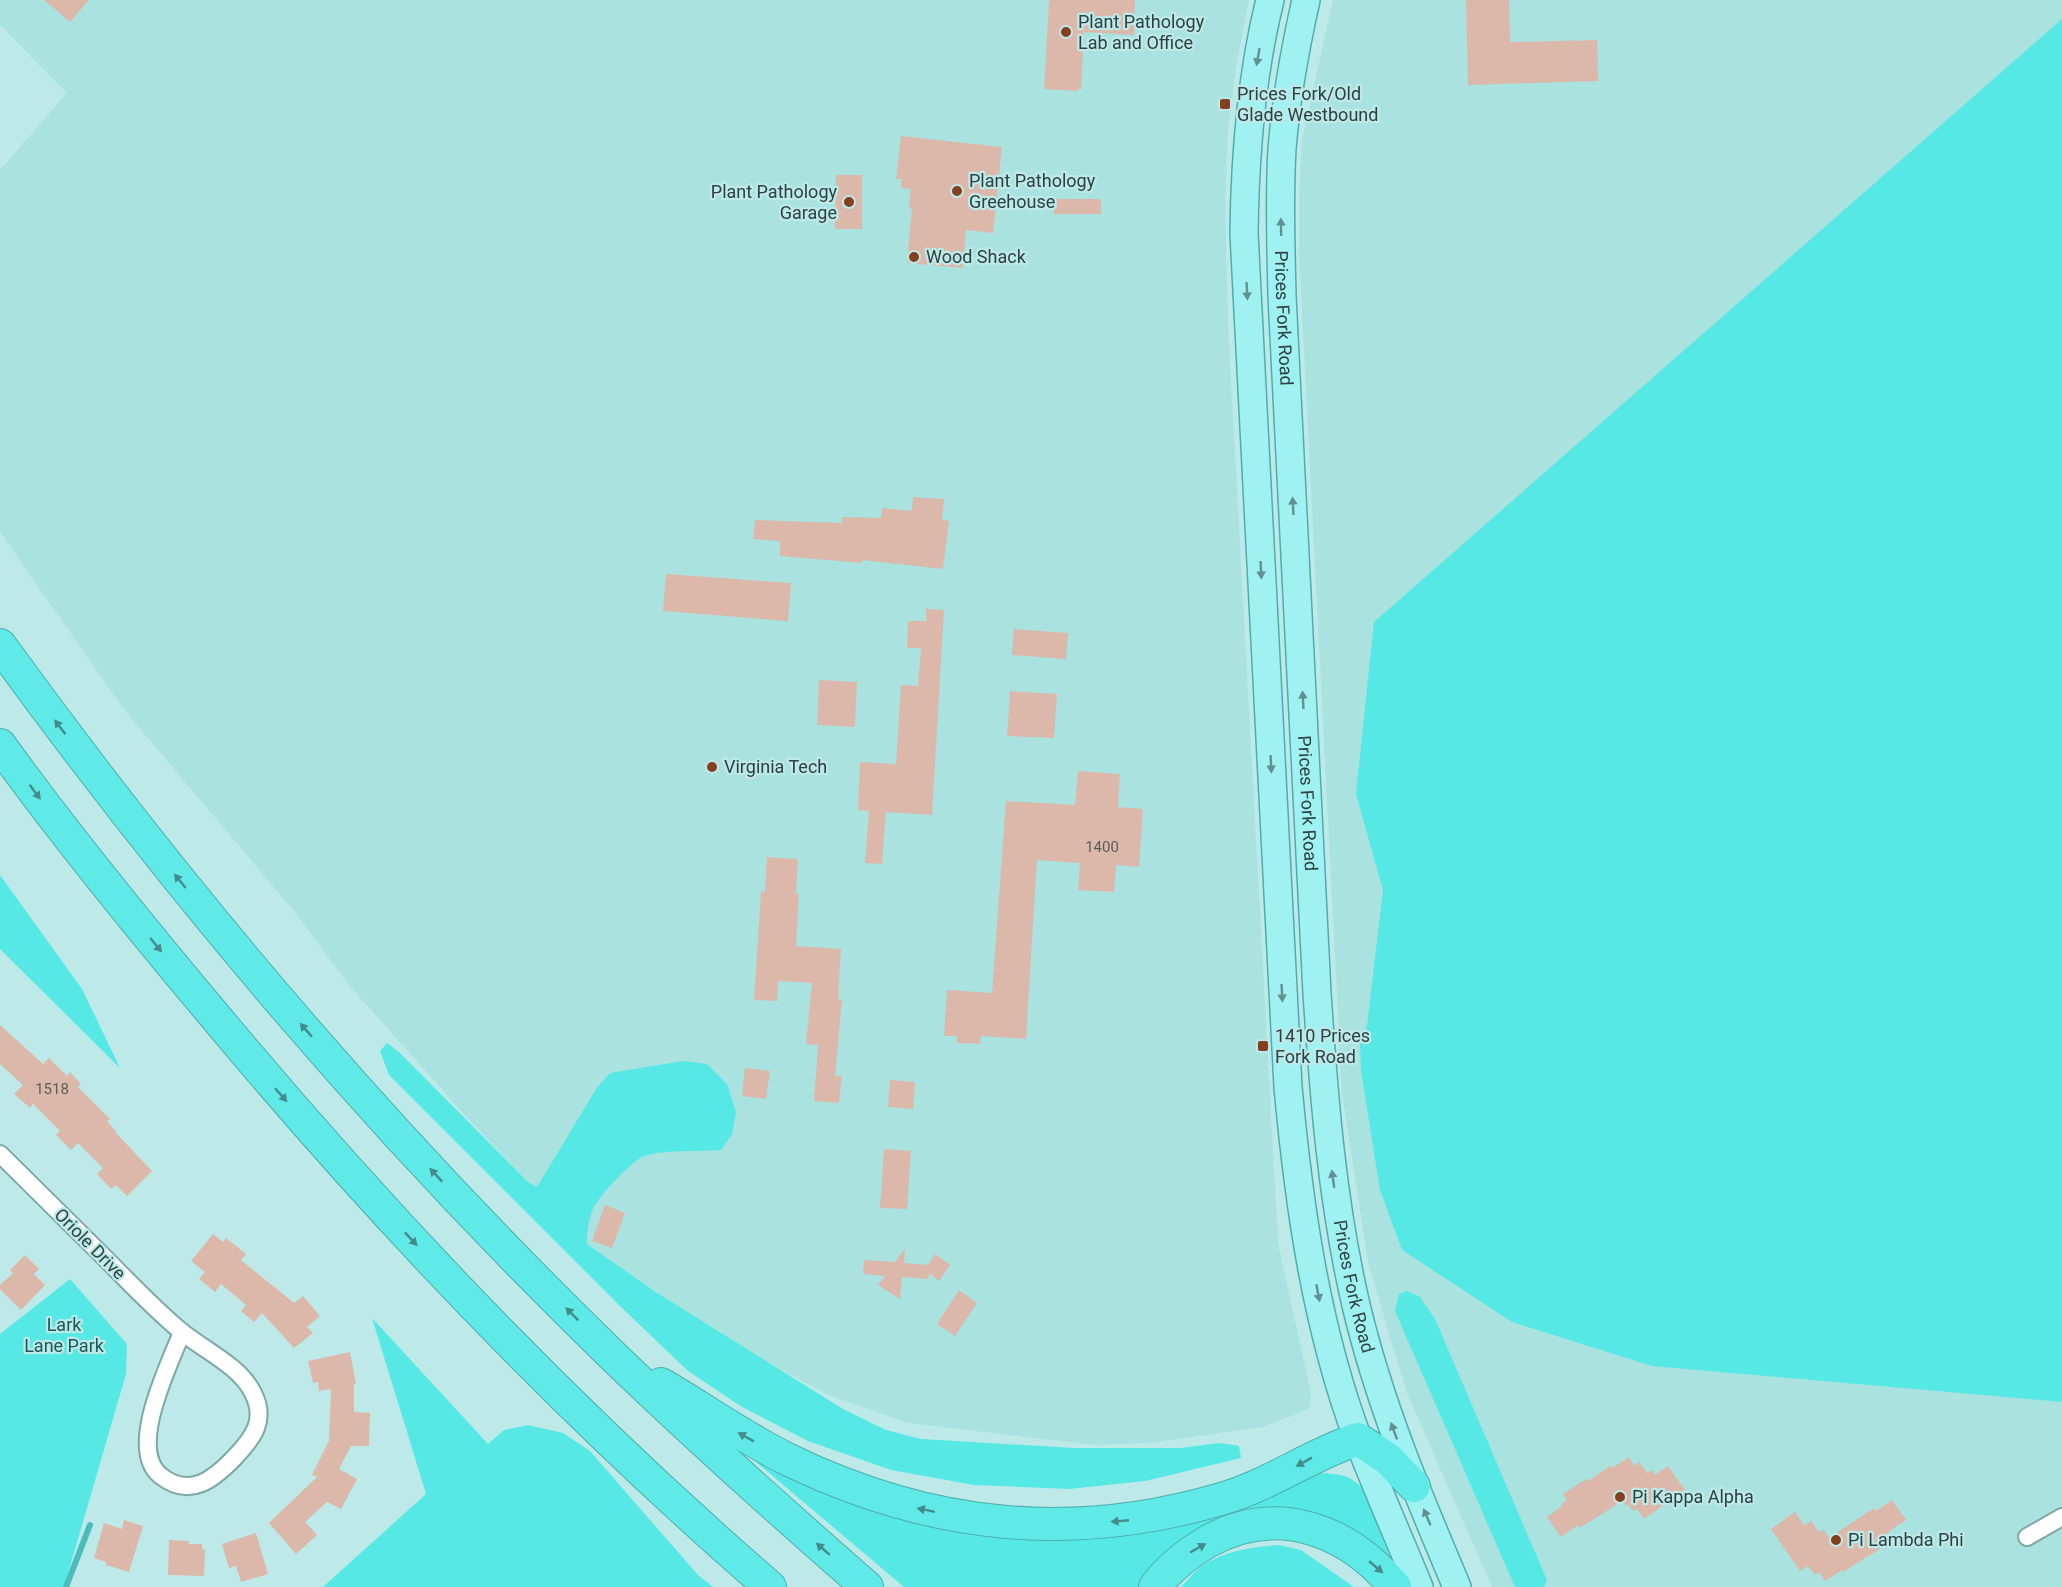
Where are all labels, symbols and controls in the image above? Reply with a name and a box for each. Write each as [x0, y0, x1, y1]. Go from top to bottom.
place label: Plant Pathology Lab and Office [1078, 11, 1205, 53]
marker: Plant Pathology Lab and Office [1059, 25, 1073, 39]
one-way arrow [1254, 48, 1263, 67]
place label: Prices Fork/Old Glade Westbound [1237, 83, 1378, 125]
marker: Prices Fork/Old Glade Westbound [1218, 97, 1232, 111]
place label: Plant Pathology Greehouse [969, 170, 1096, 212]
place label: Plant Pathology Garage [711, 181, 837, 223]
marker: Plant Pathology Greehouse [950, 184, 964, 198]
marker: Plant Pathology Garage [842, 195, 856, 209]
one-way arrow [1276, 218, 1285, 237]
place label: Wood Shack [926, 246, 1027, 267]
marker: Wood Shack [907, 250, 921, 264]
street label: Prices Fork Road [1271, 250, 1297, 386]
one-way arrow [1243, 282, 1252, 301]
one-way arrow [1288, 496, 1297, 515]
one-way arrow [1257, 560, 1266, 579]
one-way arrow [1298, 691, 1307, 710]
one-way arrow [55, 720, 67, 735]
street label: Prices Fork Road [1294, 735, 1322, 872]
one-way arrow [1266, 755, 1275, 774]
place label: Virginia Tech [724, 756, 827, 777]
marker: Virginia Tech [705, 760, 719, 774]
one-way arrow [29, 784, 41, 800]
house number: 1400 [1085, 838, 1119, 856]
one-way arrow [174, 873, 187, 889]
one-way arrow [149, 937, 162, 953]
one-way arrow [1278, 984, 1287, 1003]
one-way arrow [299, 1023, 312, 1038]
place label: 1410 Prices Fork Road [1275, 1025, 1370, 1067]
marker: 1410 Prices Fork Road [1256, 1039, 1270, 1053]
house number: 1518 [35, 1080, 69, 1098]
one-way arrow [274, 1087, 287, 1102]
one-way arrow [429, 1168, 443, 1183]
one-way arrow [1329, 1169, 1338, 1188]
street label: Oriole Drive [50, 1204, 130, 1284]
street label: Prices Fork Road [1330, 1218, 1379, 1355]
one-way arrow [404, 1232, 418, 1247]
one-way arrow [1314, 1284, 1323, 1303]
one-way arrow [565, 1307, 579, 1322]
park label: Lark Lane Park [24, 1314, 105, 1356]
one-way arrow [1388, 1422, 1398, 1440]
one-way arrow [738, 1432, 755, 1442]
one-way arrow [1296, 1457, 1313, 1467]
place label: Pi Kappa Alpha [1632, 1486, 1754, 1507]
marker: Pi Kappa Alpha [1613, 1490, 1627, 1504]
one-way arrow [917, 1505, 936, 1514]
one-way arrow [1422, 1508, 1432, 1526]
one-way arrow [1111, 1516, 1130, 1526]
place label: Pi Lambda Phi [1848, 1529, 1964, 1550]
marker: Pi Lambda Phi [1829, 1533, 1843, 1547]
one-way arrow [1190, 1542, 1206, 1553]
one-way arrow [816, 1543, 831, 1556]
one-way arrow [1368, 1560, 1383, 1573]

